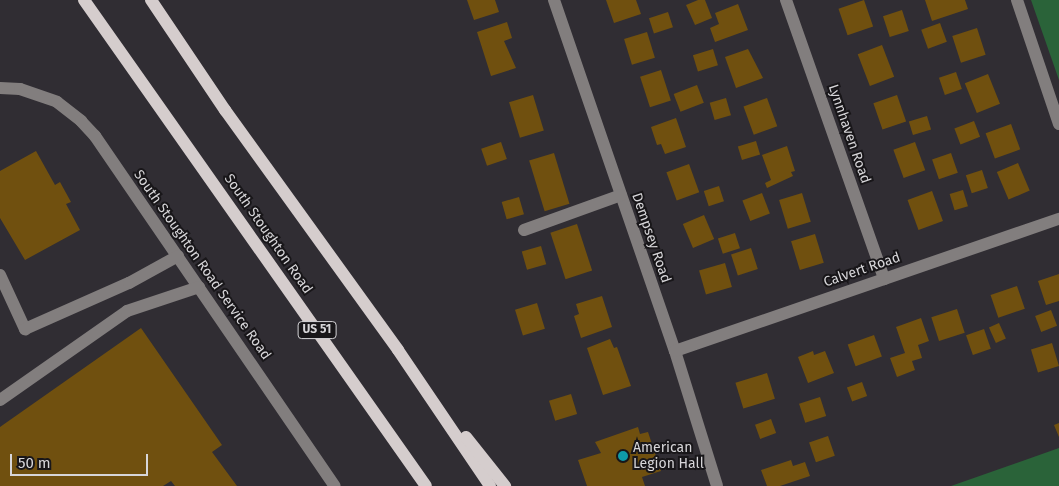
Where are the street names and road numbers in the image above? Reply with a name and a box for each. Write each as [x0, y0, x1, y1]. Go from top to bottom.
street label: Lynnhaven Road [824, 82, 874, 186]
street label: South Stoughton Road Service Road [130, 167, 274, 363]
street label: South Stoughton Road [220, 171, 316, 297]
street label: Dempsey Road [628, 191, 674, 285]
street label: Calvert Road [821, 249, 903, 291]
road number: US 51 [297, 320, 337, 340]

